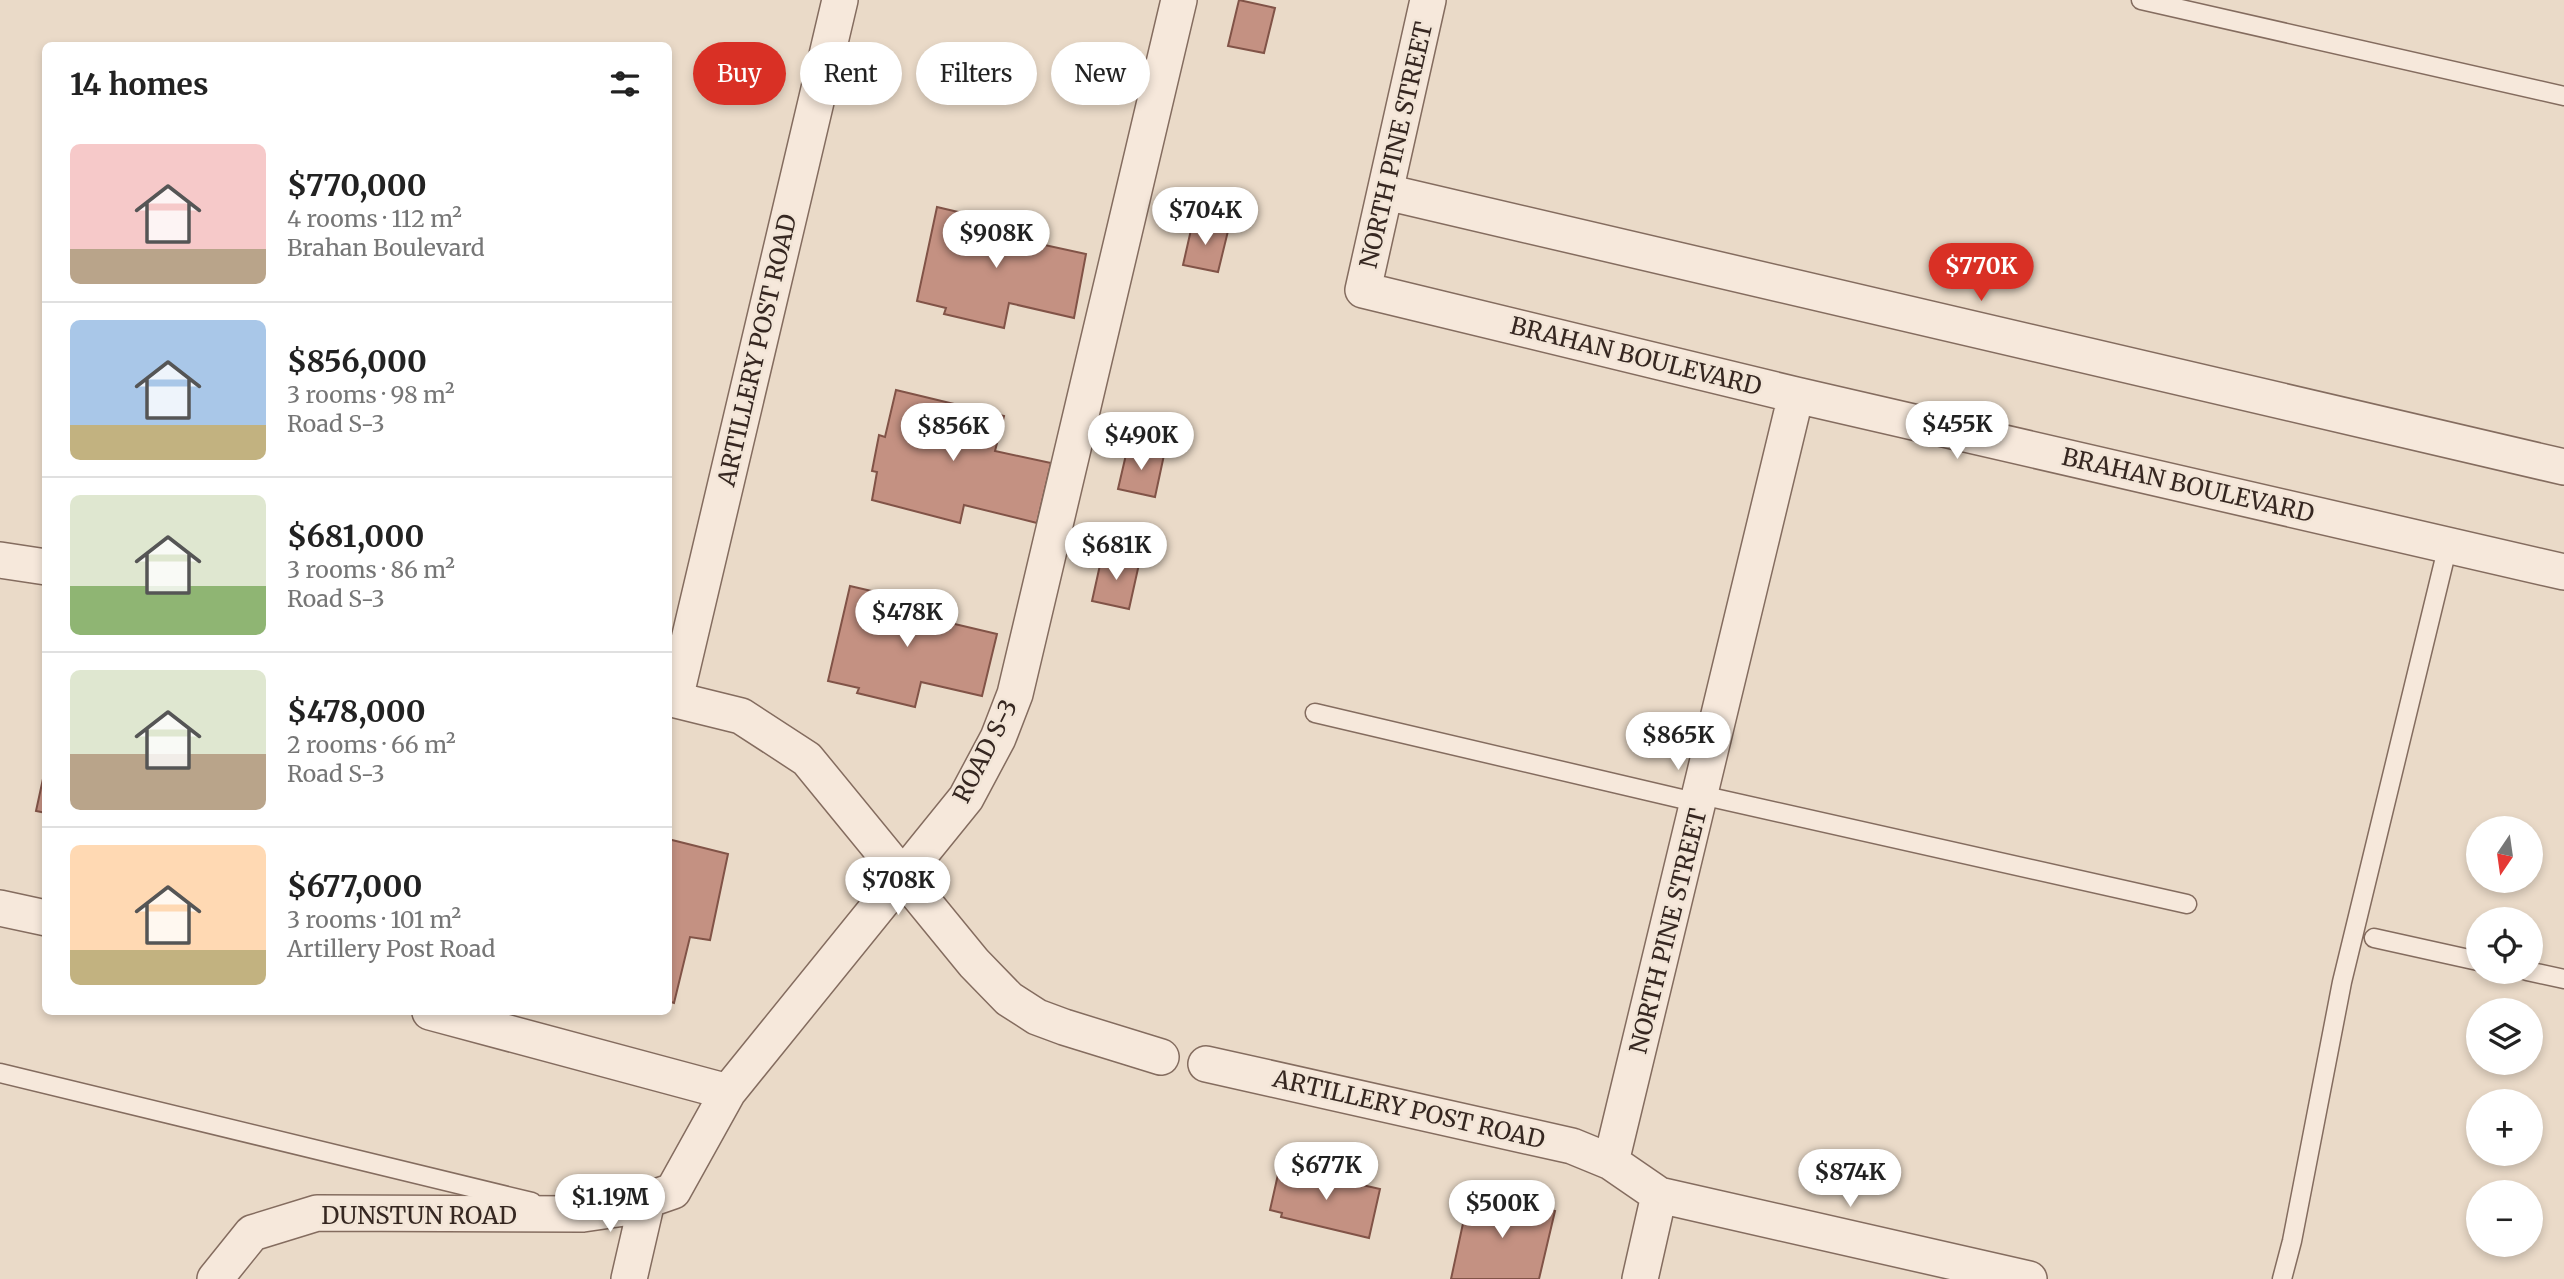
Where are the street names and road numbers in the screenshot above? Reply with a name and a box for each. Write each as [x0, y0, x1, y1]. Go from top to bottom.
street label: NORTH PINE STREET [1353, 19, 1439, 271]
street label: ARTILLERY POST ROAD [710, 211, 803, 490]
street label: BRAHAN BOULEVARD [1507, 310, 1765, 402]
street label: BRAHAN BOULEVARD [2059, 441, 2317, 529]
street label: ROAD S-3 [946, 694, 1024, 808]
street label: NORTH PINE STREET [1623, 805, 1714, 1057]
street label: ARTILLERY POST ROAD [1269, 1062, 1548, 1155]
street label: DUNSTUN ROAD [321, 1200, 517, 1231]

